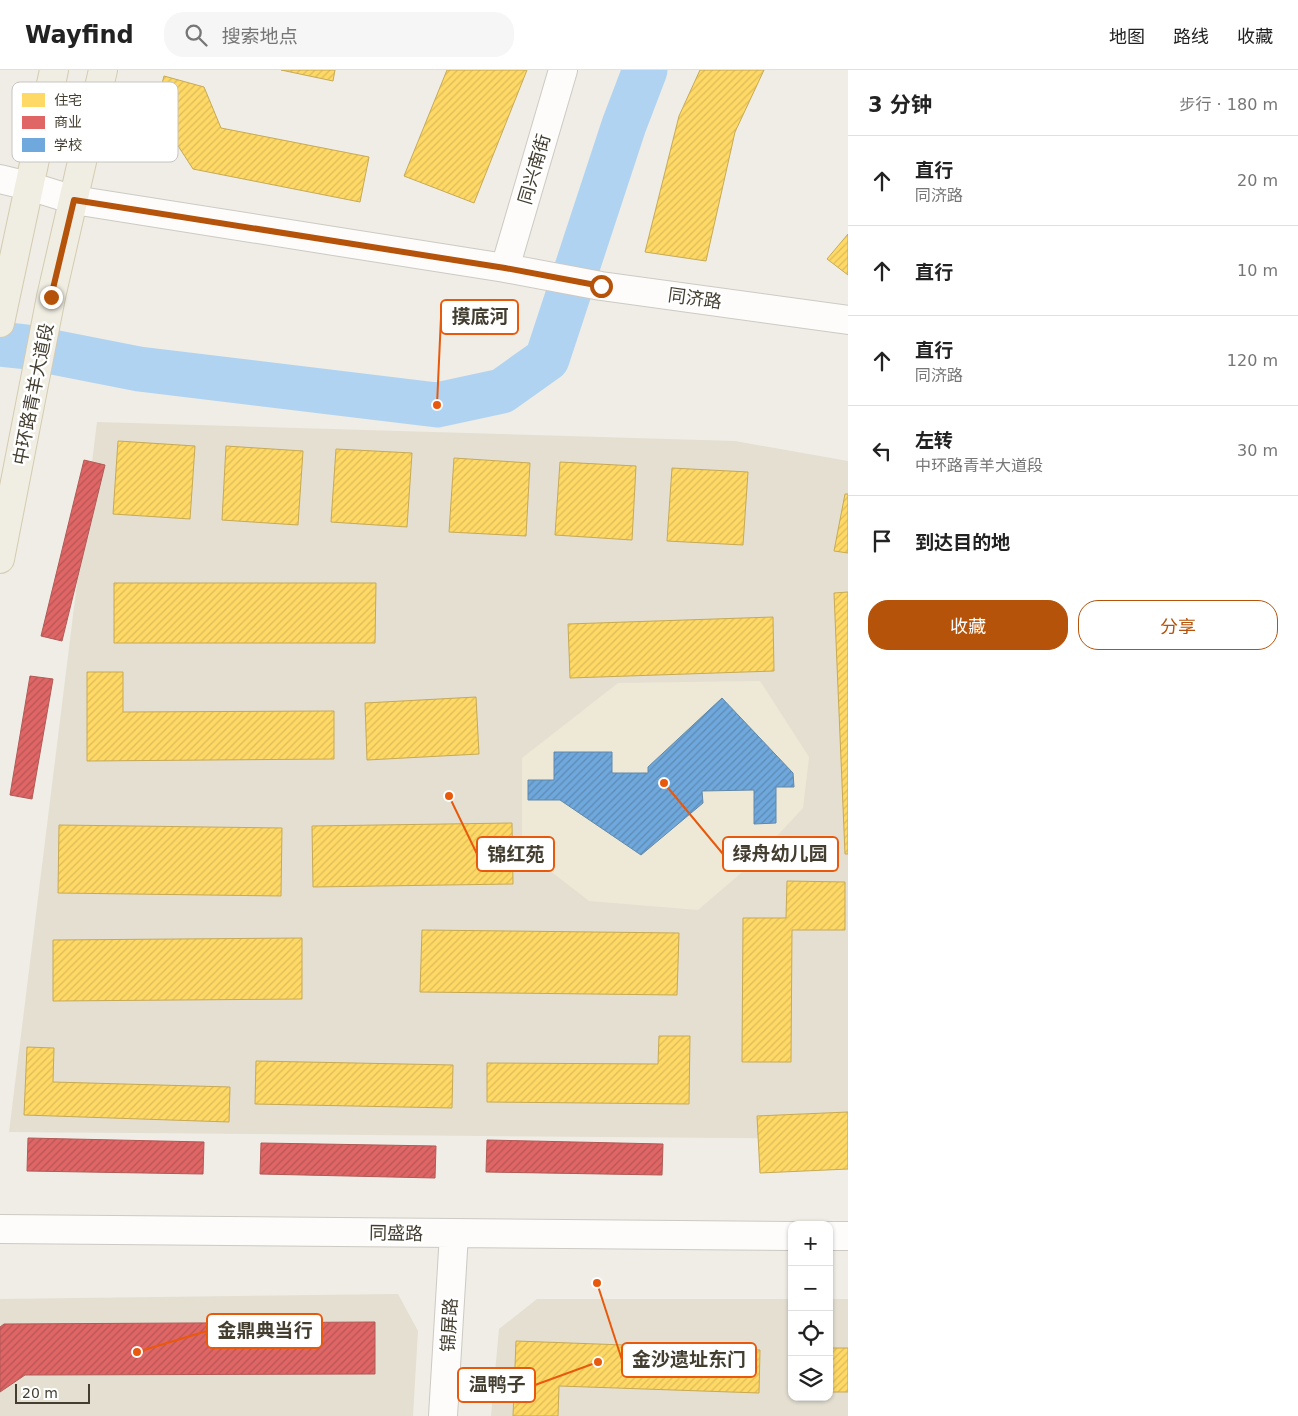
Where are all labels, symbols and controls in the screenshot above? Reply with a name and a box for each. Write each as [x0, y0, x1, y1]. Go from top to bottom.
search box [164, 12, 514, 57]
text: Wayfind [25, 21, 134, 49]
icon: search [182, 21, 210, 49]
text: 搜索地点 [222, 25, 298, 47]
text: 地图 [1109, 26, 1145, 47]
text: 路线 [1173, 26, 1209, 47]
text: 收藏 [1237, 26, 1273, 47]
legend [12, 82, 178, 162]
text: 住宅 [54, 92, 82, 108]
text: 3 分钟 [868, 93, 932, 117]
text: 步行 · 180 m [1180, 95, 1278, 114]
text: 商业 [54, 114, 82, 130]
street label: 同兴南街 [514, 132, 554, 206]
text: 学校 [54, 137, 82, 153]
text: 直行 [915, 159, 953, 181]
icon: ahead [868, 167, 896, 195]
text: 20 m [1237, 171, 1278, 190]
text: 同济路 [915, 186, 963, 205]
icon: ahead [868, 257, 896, 285]
text: 直行 [915, 261, 953, 283]
text: 10 m [1237, 261, 1278, 280]
route start [590, 275, 613, 298]
street label: 同济路 [667, 284, 723, 312]
route end [40, 286, 63, 309]
callout: 摸底河 [441, 300, 518, 334]
text: 摸底河 [451, 305, 509, 327]
street label: 中环路青羊大道段 [9, 321, 57, 467]
text: 直行 [915, 339, 953, 361]
icon: ahead [868, 347, 896, 375]
text: 120 m [1227, 351, 1278, 370]
text: 同济路 [915, 366, 963, 385]
text: 左转 [915, 429, 953, 451]
icon: left [868, 437, 896, 465]
text: 30 m [1237, 441, 1278, 460]
text: 中环路青羊大道段 [915, 456, 1043, 475]
icon: arrive [868, 527, 896, 555]
text: 到达目的地 [915, 531, 1010, 553]
button: 收藏 [868, 600, 1068, 650]
button: 分享 [1078, 600, 1278, 650]
callout: 锦红苑 [477, 837, 554, 871]
callout: 绿舟幼儿园 [723, 837, 838, 871]
text: 绿舟幼儿园 [732, 842, 828, 864]
text: 锦红苑 [487, 843, 545, 865]
map controls [788, 1221, 833, 1401]
button: + [788, 1221, 833, 1266]
street label: 同盛路 [369, 1222, 423, 1244]
button: − [788, 1266, 833, 1311]
street label: 锦屏路 [437, 1297, 461, 1353]
button: locate [788, 1311, 833, 1356]
callout: 金鼎典当行 [207, 1314, 322, 1348]
text: 金鼎典当行 [217, 1319, 313, 1341]
callout: 金沙遗址东门 [622, 1343, 756, 1377]
text: 金沙遗址东门 [632, 1348, 746, 1370]
button: layers [788, 1356, 833, 1401]
callout: 温鸭子 [458, 1368, 535, 1402]
text: 温鸭子 [468, 1373, 526, 1395]
scale bar [15, 1381, 90, 1404]
text: 20 m [22, 1385, 58, 1401]

